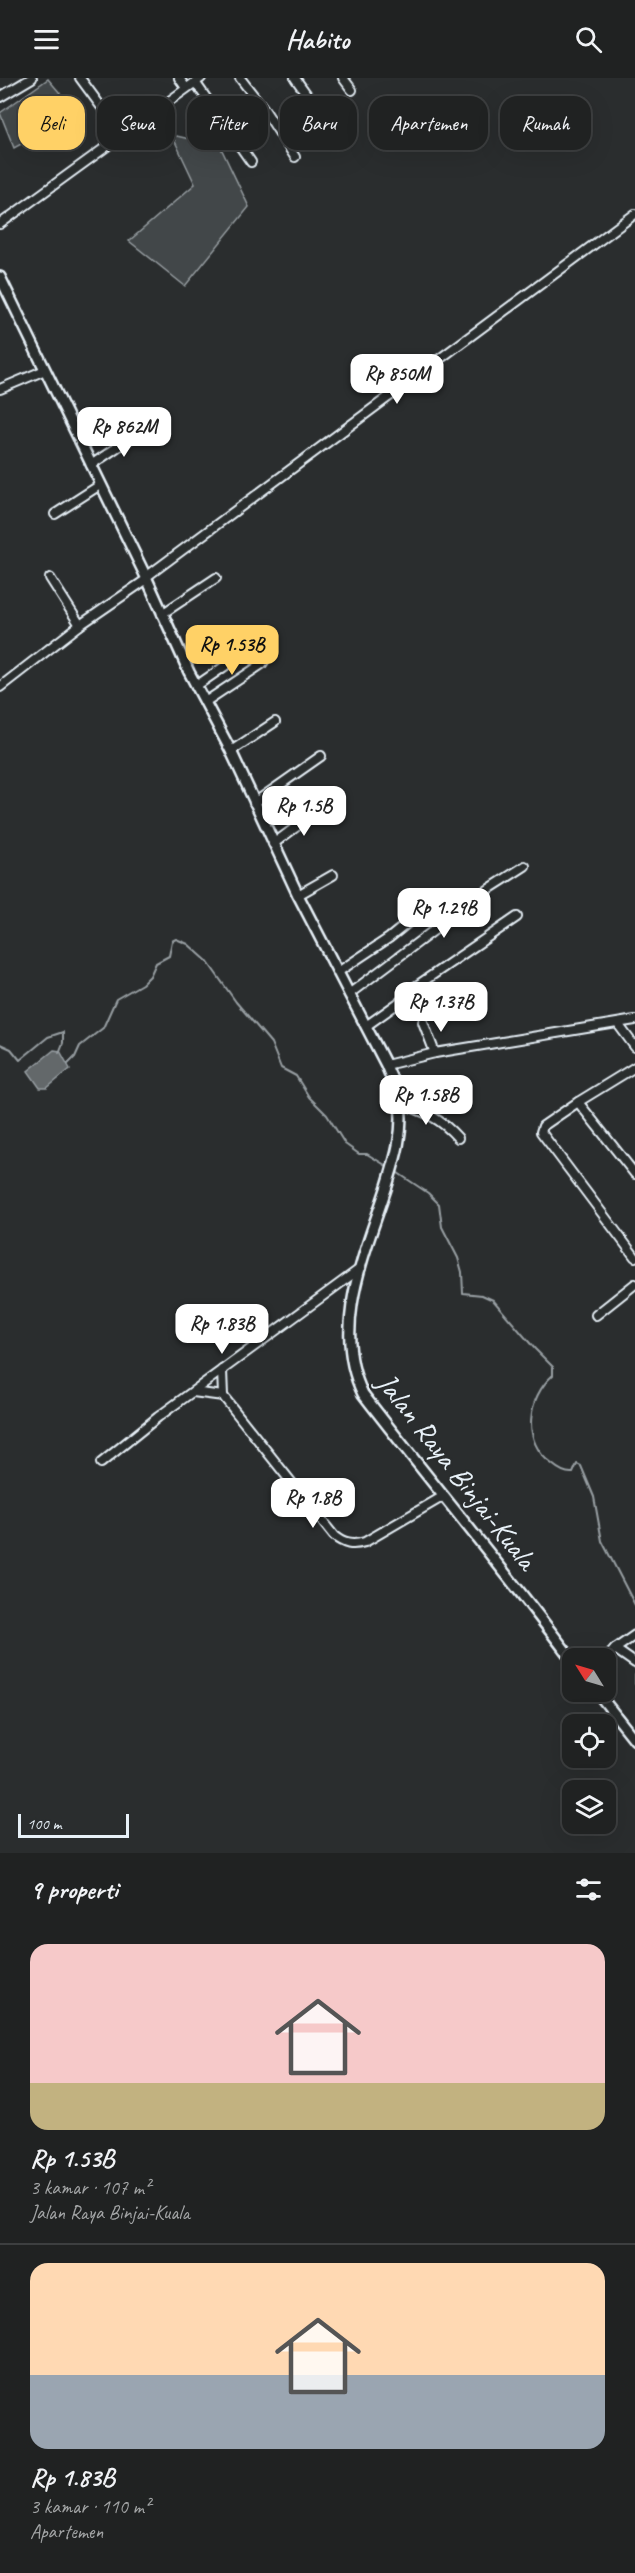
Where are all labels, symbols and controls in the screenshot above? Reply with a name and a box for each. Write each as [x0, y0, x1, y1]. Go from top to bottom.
text: Habito [286, 22, 349, 56]
icon: menu [30, 23, 63, 56]
icon: search [572, 23, 605, 56]
chip: Beli [18, 96, 85, 150]
chip: Sewa [97, 96, 175, 150]
chip: Filter [187, 96, 268, 150]
chip: Baru [280, 96, 357, 150]
chip: Apartemen [369, 96, 488, 150]
chip: Rumah [500, 96, 591, 150]
pin: Rp 850M [342, 354, 452, 405]
text: Rp 850M [365, 361, 429, 386]
pin: Rp 862M [69, 407, 179, 458]
text: Rp 862M [91, 414, 157, 439]
pin: Rp 1.53B [170, 625, 294, 676]
text: Rp 1.53B [200, 632, 264, 657]
pin: Rp 1.5B [249, 786, 359, 837]
text: Rp 1.5B [276, 793, 332, 818]
pin: Rp 1.29B [382, 888, 506, 939]
text: Rp 1.29B [412, 895, 476, 920]
pin: Rp 1.37B [379, 982, 503, 1033]
text: Rp 1.37B [408, 989, 474, 1014]
pin: Rp 1.58B [364, 1075, 488, 1126]
text: Rp 1.58B [394, 1082, 458, 1107]
pin: Rp 1.83B [160, 1304, 284, 1355]
text: Rp 1.83B [189, 1311, 255, 1336]
street label: Jalan Raya Binjai-Kuala [367, 1363, 547, 1579]
pin: Rp 1.8B [258, 1478, 368, 1529]
text: Rp 1.8B [285, 1485, 341, 1510]
north arrow [562, 1648, 616, 1702]
map controls [562, 1648, 616, 1834]
button: locate [562, 1714, 616, 1768]
button: layers [562, 1780, 616, 1834]
scale bar [18, 1811, 129, 1838]
text: 100 m [27, 1814, 61, 1834]
text: 9 properti [30, 1873, 118, 1906]
icon: filters [572, 1873, 605, 1906]
icon: home [264, 1983, 372, 2091]
text: Rp 1.53B [30, 2142, 114, 2175]
text: 3 kamar · 107 m² [30, 2175, 150, 2200]
text: Jalan Raya Binjai-Kuala [30, 2200, 190, 2225]
icon: home [264, 2302, 372, 2410]
text: Rp 1.83B [30, 2461, 115, 2494]
text: 3 kamar · 110 m² [30, 2494, 150, 2519]
text: Apartemen [30, 2519, 103, 2544]

